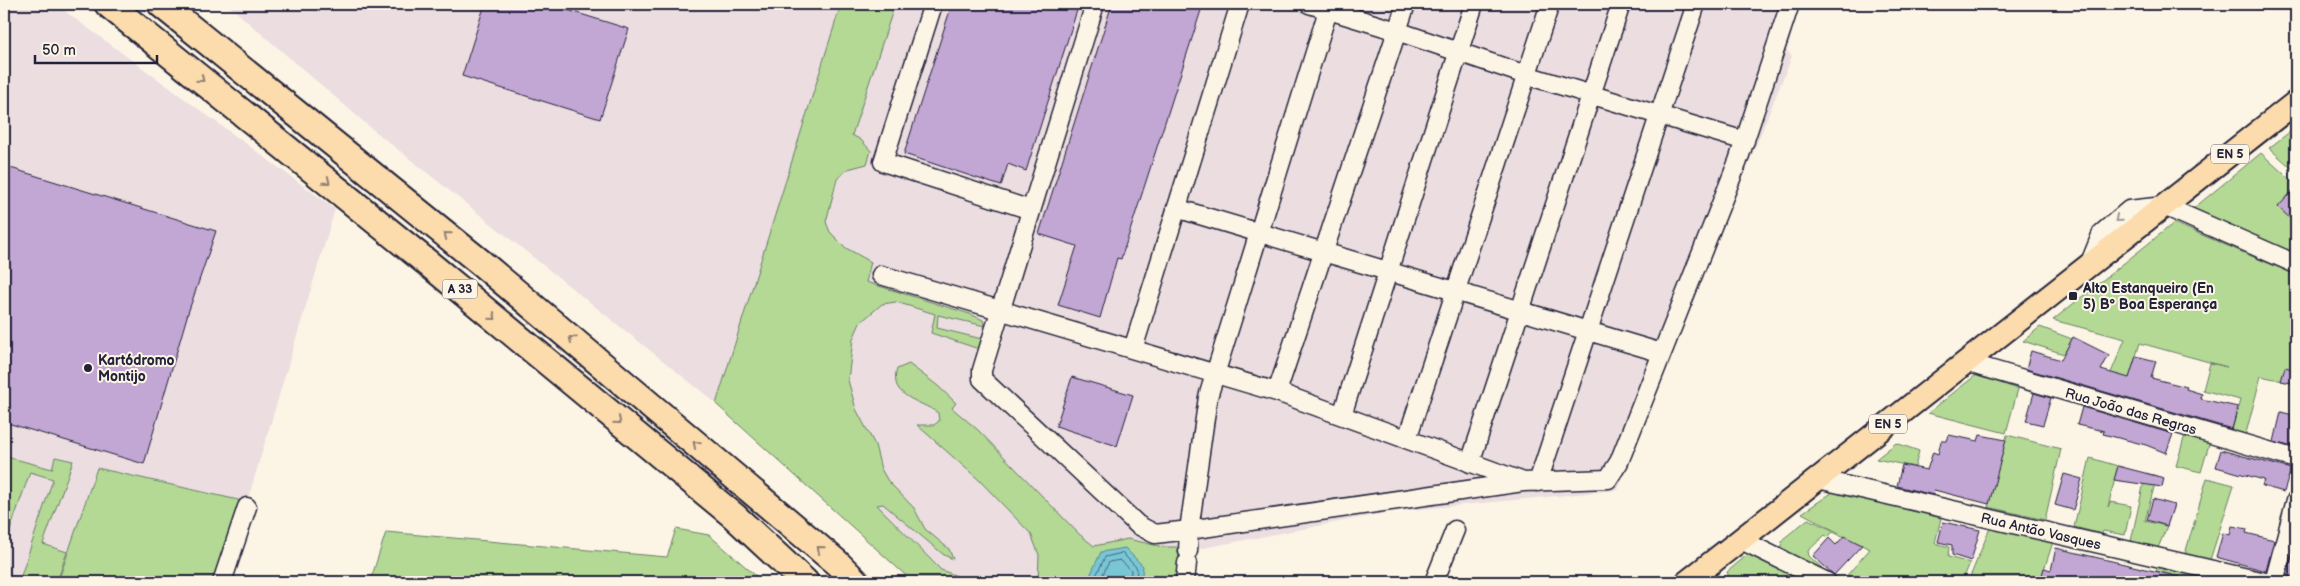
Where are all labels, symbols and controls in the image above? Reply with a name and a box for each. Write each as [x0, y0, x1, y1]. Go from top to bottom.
scale bar [35, 32, 158, 64]
text: 50 m [42, 41, 76, 60]
one-way arrow [195, 73, 204, 82]
road number: EN 5 [2211, 144, 2249, 164]
one-way arrow [321, 175, 330, 184]
one-way arrow [2115, 213, 2124, 222]
one-way arrow [444, 232, 453, 241]
road number: A 33 [442, 280, 478, 298]
place label: Alto Estanqueiro (En 5) Bº Boa Esperança [2082, 280, 2217, 313]
marker: Alto Estanqueiro (En 5) Bº Boa Esperança [2067, 290, 2079, 302]
one-way arrow [487, 311, 496, 320]
one-way arrow [569, 337, 578, 345]
place label: Kartódromo Montijo [98, 352, 175, 385]
marker: Kartódromo Montijo [82, 362, 94, 374]
street label: Rua João das Regras [2063, 385, 2199, 438]
road number: EN 5 [1869, 414, 1907, 434]
one-way arrow [613, 415, 622, 424]
one-way arrow [693, 441, 702, 450]
street label: Rua Antão Vasques [1979, 509, 2103, 554]
one-way arrow [817, 546, 826, 555]

